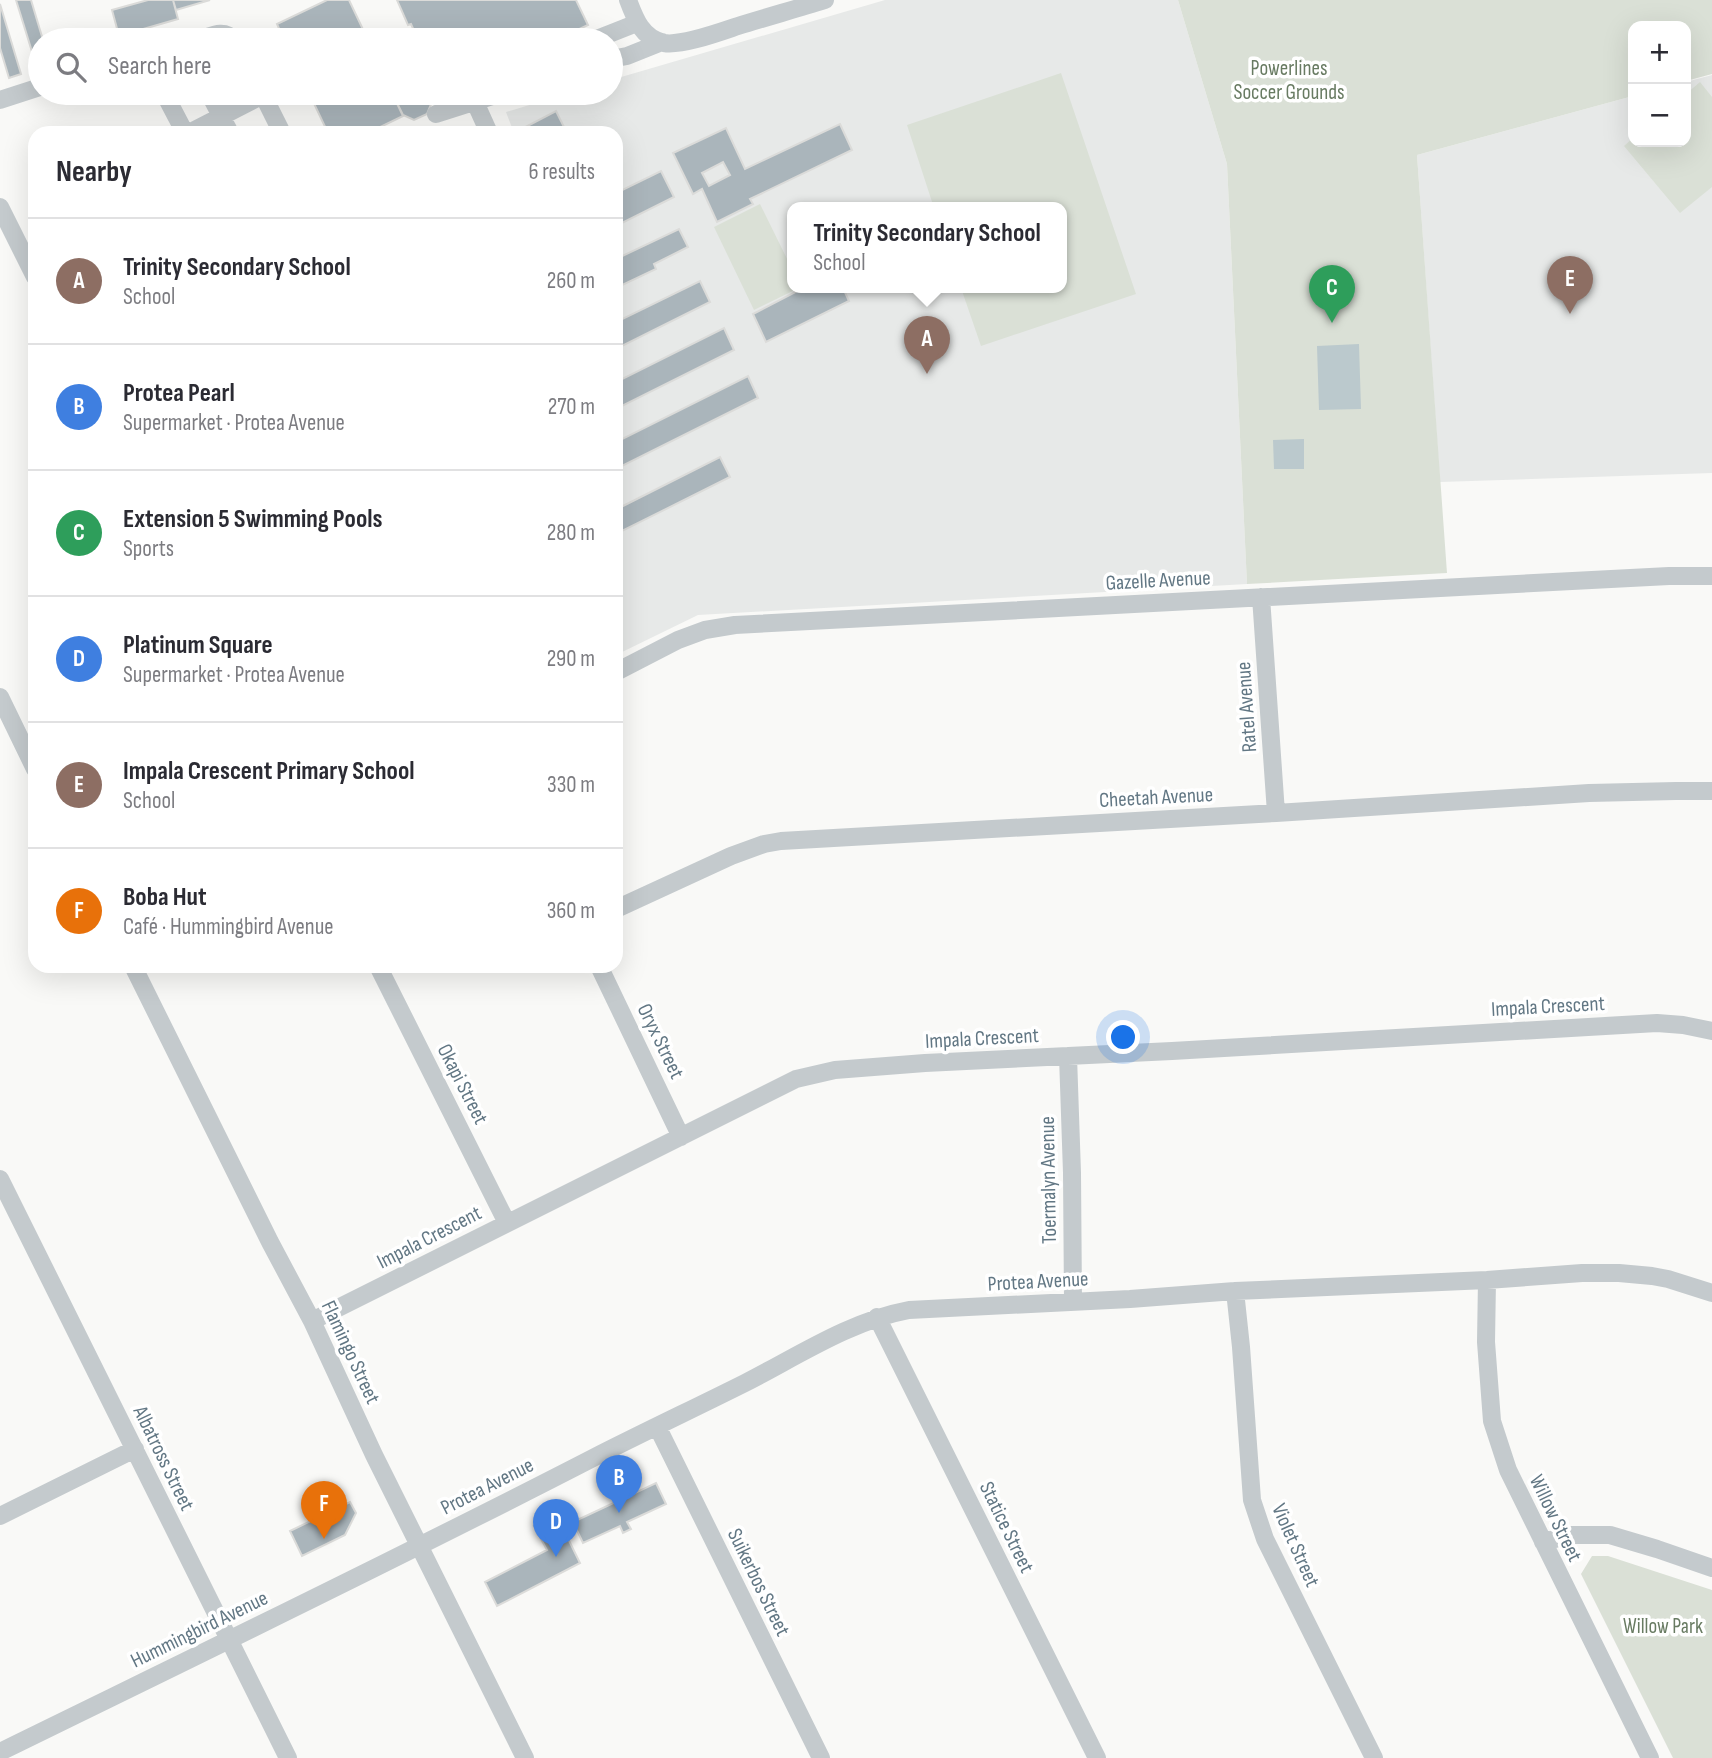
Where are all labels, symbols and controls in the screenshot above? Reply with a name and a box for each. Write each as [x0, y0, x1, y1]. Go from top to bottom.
map controls [1628, 21, 1691, 147]
button: + [1628, 21, 1691, 84]
search box [28, 28, 623, 105]
icon: search [52, 48, 90, 86]
text: Search here [108, 51, 211, 82]
park label: Powerlines Soccer Grounds [1233, 56, 1345, 105]
button: − [1628, 84, 1691, 147]
text: Nearby [56, 154, 132, 190]
text: 6 results [529, 158, 595, 186]
popup [787, 202, 1067, 293]
text: Trinity Secondary School [813, 218, 1041, 249]
text: School [813, 249, 865, 277]
text: Trinity Secondary School [123, 252, 351, 283]
pin: E [1547, 256, 1593, 314]
pin: C [1309, 265, 1355, 323]
text: A [74, 267, 84, 295]
text: 260 m [547, 267, 595, 295]
text: School [123, 283, 175, 311]
pin: A [904, 316, 950, 374]
text: Protea Pearl [123, 378, 235, 409]
text: B [74, 393, 84, 421]
text: 270 m [548, 393, 595, 421]
text: Supermarket · Protea Avenue [123, 409, 345, 437]
text: Extension 5 Swimming Pools [123, 504, 383, 535]
text: C [73, 519, 85, 547]
text: 280 m [547, 519, 595, 547]
text: Sports [123, 535, 174, 563]
street label: Gazelle Avenue [1105, 565, 1211, 596]
text: Platinum Square [123, 630, 273, 661]
text: D [73, 645, 85, 673]
text: 290 m [547, 645, 595, 673]
text: Supermarket · Protea Avenue [123, 661, 345, 689]
street label: Ratel Avenue [1231, 661, 1262, 753]
text: Impala Crescent Primary School [123, 756, 415, 787]
text: E [74, 771, 84, 799]
text: 330 m [547, 771, 595, 799]
street label: Cheetah Avenue [1098, 782, 1214, 813]
text: School [123, 787, 175, 815]
text: Boba Hut [123, 882, 206, 913]
text: F [74, 897, 84, 925]
text: 360 m [547, 897, 595, 925]
text: Café · Hummingbird Avenue [123, 913, 334, 941]
street label: Impala Crescent [1491, 991, 1606, 1022]
street label: Oryx Street [632, 1000, 689, 1083]
your location [1106, 1020, 1140, 1054]
street label: Impala Crescent [925, 1023, 1040, 1054]
street label: Okapi Street [432, 1040, 493, 1129]
street label: Toermalyn Avenue [1035, 1116, 1062, 1244]
street label: Impala Crescent [373, 1200, 486, 1274]
street label: Protea Avenue [987, 1266, 1089, 1297]
street label: Flamingo Street [316, 1297, 385, 1408]
street label: Albatross Street [127, 1401, 200, 1515]
street label: Protea Avenue [437, 1452, 538, 1520]
pin: B [596, 1455, 642, 1513]
street label: Willow Street [1524, 1471, 1587, 1566]
street label: Statice Street [974, 1478, 1039, 1577]
pin: F [301, 1481, 347, 1539]
pin: D [533, 1499, 579, 1557]
street label: Violet Street [1266, 1500, 1325, 1591]
street label: Suikerbos Street [722, 1524, 795, 1640]
street label: Hummingbird Avenue [127, 1585, 272, 1673]
park label: Willow Park [1623, 1614, 1703, 1639]

